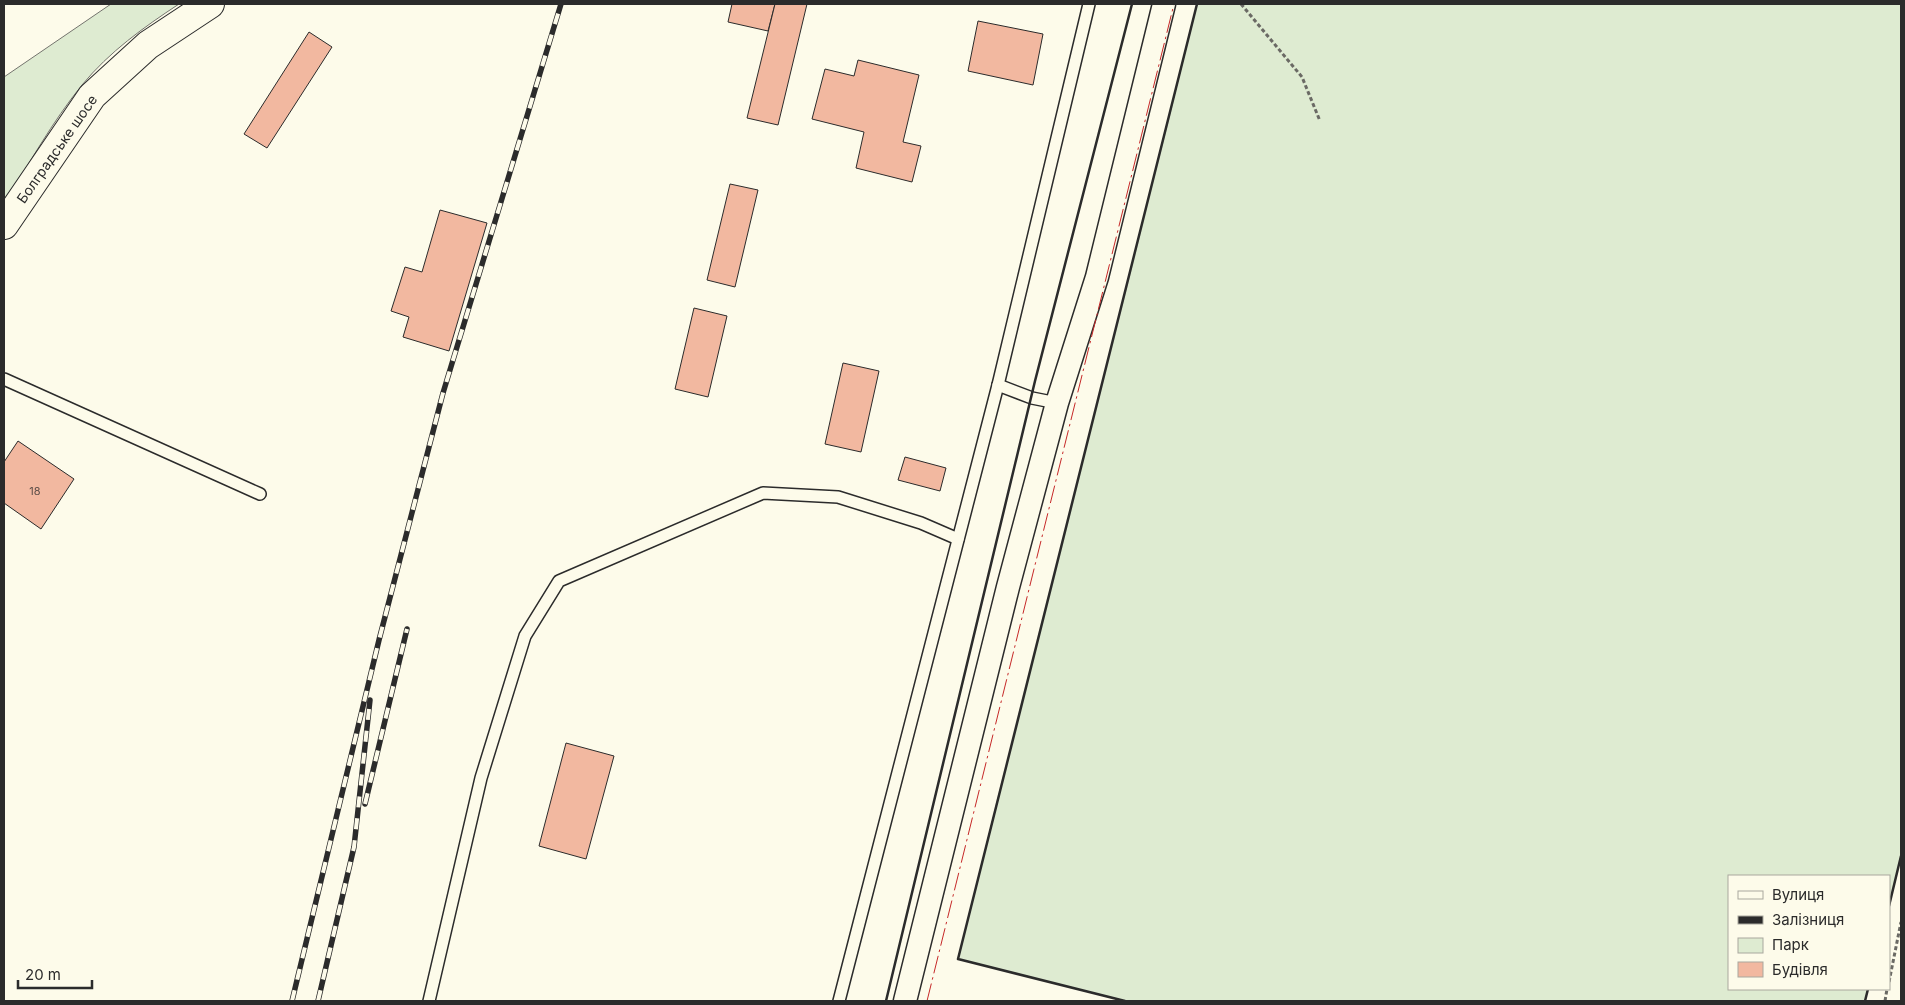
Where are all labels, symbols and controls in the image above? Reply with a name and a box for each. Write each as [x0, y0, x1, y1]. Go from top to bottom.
street label: Болградське шосе [13, 91, 100, 206]
house number: 18 [29, 484, 41, 498]
legend [1728, 875, 1890, 990]
text: Вулиця [1772, 885, 1824, 904]
text: Залізниця [1772, 910, 1844, 929]
text: Парк [1772, 935, 1809, 954]
scale bar [18, 958, 91, 990]
text: Будівля [1772, 960, 1828, 979]
text: 20 m [25, 965, 61, 984]

